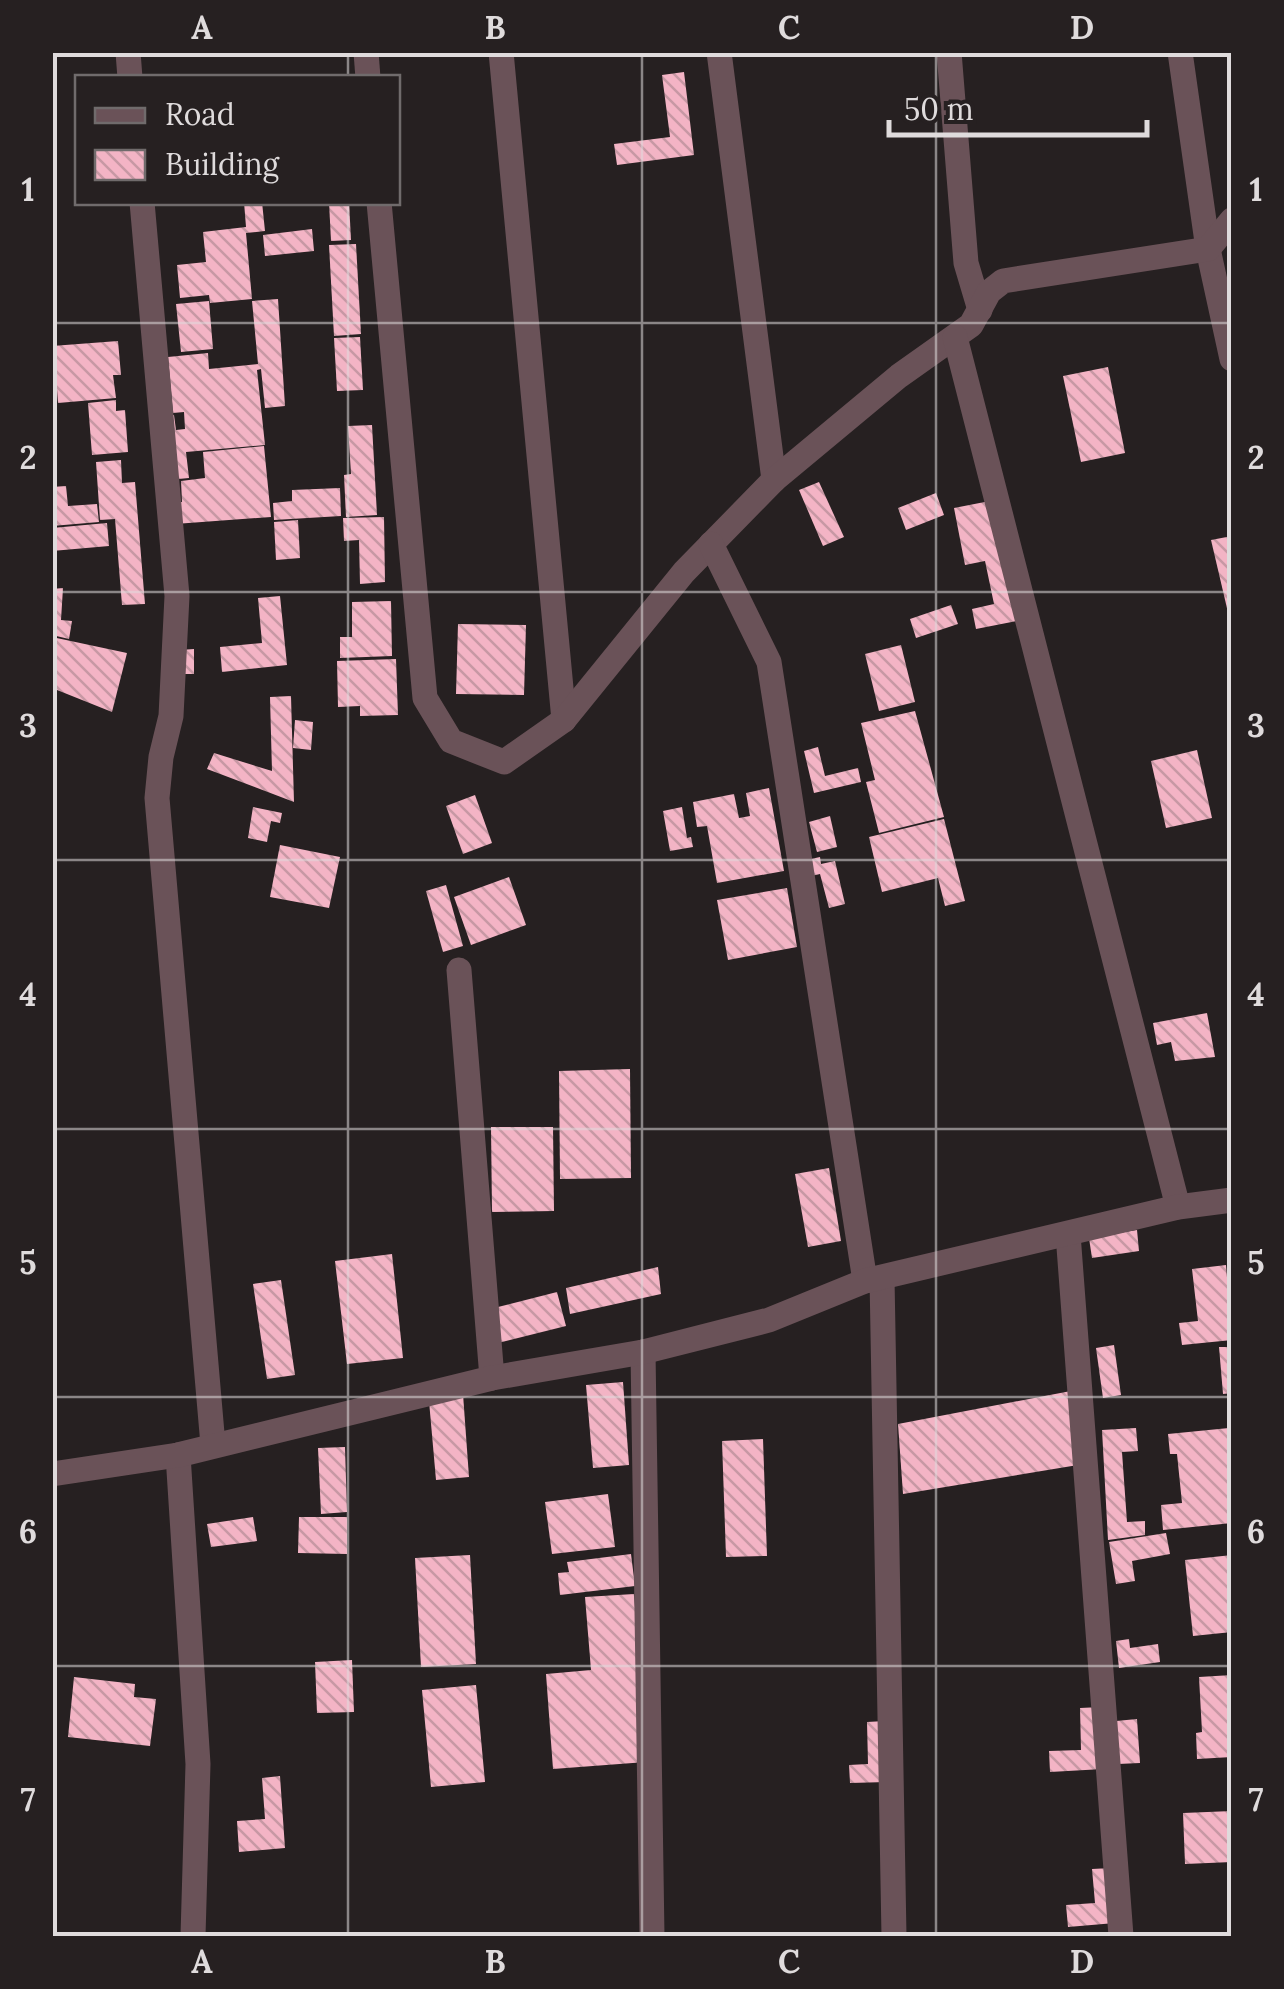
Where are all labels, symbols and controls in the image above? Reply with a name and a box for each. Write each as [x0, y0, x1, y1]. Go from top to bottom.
text: A [191, 7, 213, 48]
text: B [484, 7, 506, 48]
text: C [778, 7, 800, 48]
text: D [1070, 7, 1094, 48]
legend [75, 75, 400, 205]
scale bar [889, 75, 1146, 137]
text: 50 m [904, 90, 974, 128]
text: Road [165, 95, 235, 133]
text: Building [165, 145, 281, 184]
text: 1 [22, 169, 35, 210]
text: 1 [1250, 169, 1263, 210]
text: 2 [19, 437, 37, 478]
text: 2 [1247, 437, 1265, 478]
text: 3 [19, 705, 37, 746]
text: 3 [1247, 705, 1265, 746]
text: 4 [19, 974, 37, 1015]
text: 4 [1247, 974, 1265, 1015]
text: 5 [19, 1242, 37, 1283]
text: 5 [1247, 1242, 1265, 1283]
text: 6 [19, 1511, 37, 1552]
text: 6 [1247, 1511, 1265, 1552]
text: 7 [20, 1779, 36, 1820]
text: 7 [1248, 1779, 1264, 1820]
text: A [191, 1941, 213, 1982]
text: B [484, 1941, 506, 1982]
text: C [778, 1941, 800, 1982]
text: D [1070, 1941, 1094, 1982]

